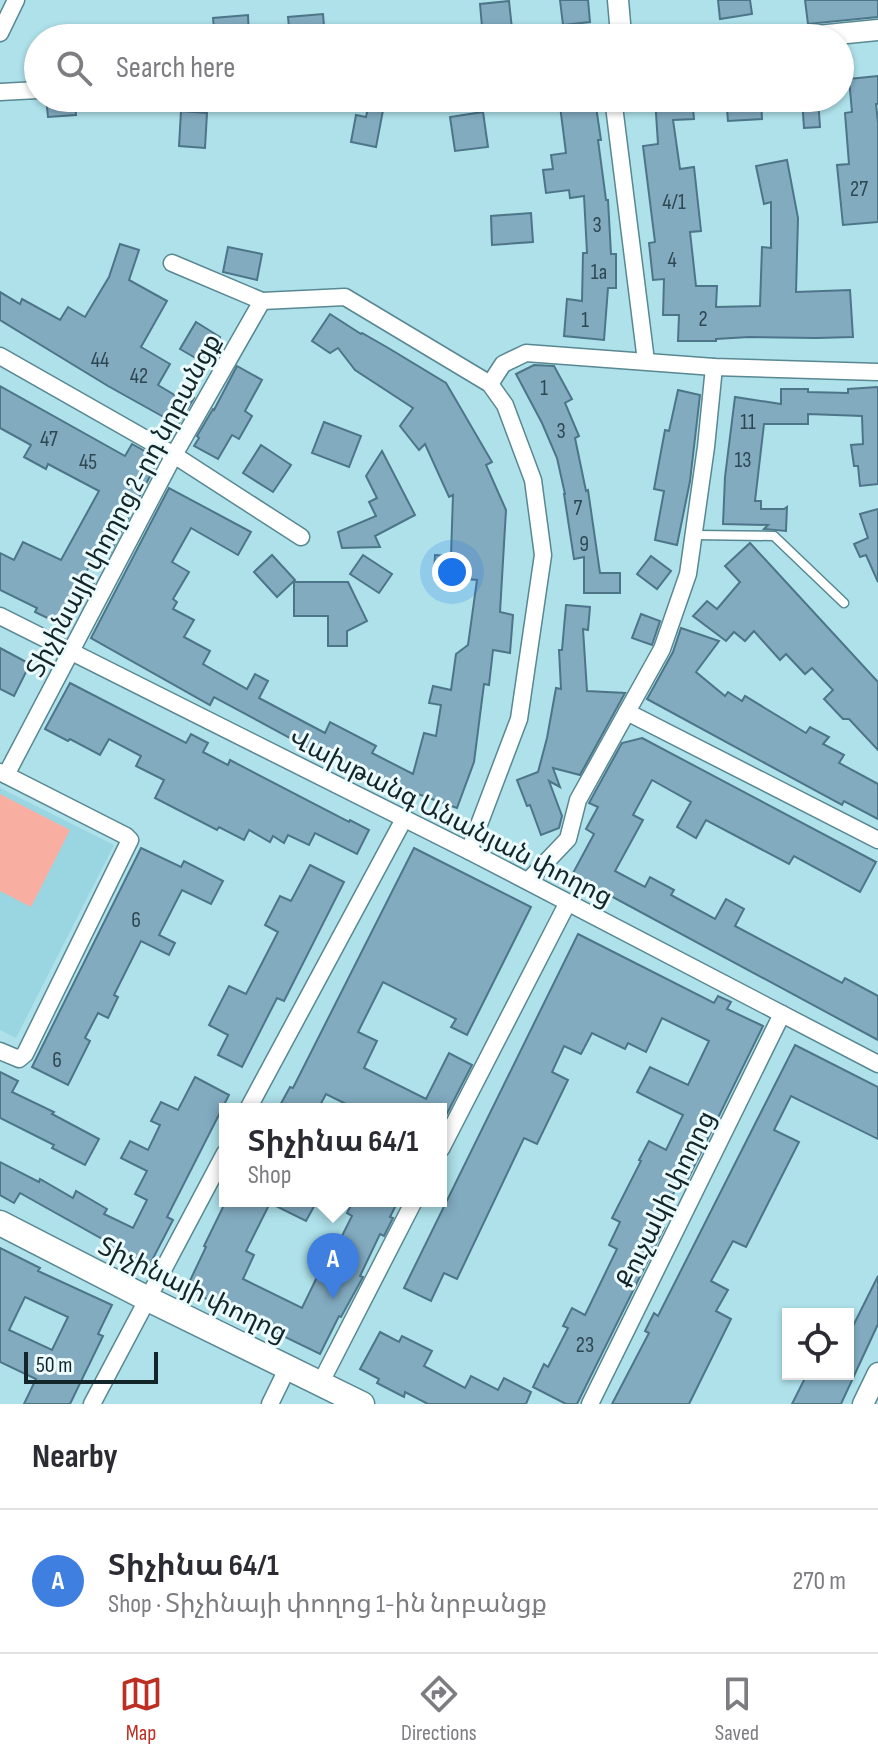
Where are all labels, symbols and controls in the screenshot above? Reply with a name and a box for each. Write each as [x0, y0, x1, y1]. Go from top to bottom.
search box [24, 24, 854, 112]
icon: search [52, 46, 96, 90]
text: Search here [116, 50, 235, 86]
house number: 27 [850, 176, 868, 203]
house number: 4/1 [662, 189, 686, 216]
house number: 3 [592, 212, 602, 239]
house number: 4 [667, 247, 677, 274]
house number: 1a [591, 259, 607, 286]
house number: 2 [698, 306, 708, 333]
house number: 1 [581, 307, 589, 334]
street label: Տիչինայի փողոց 2-րդ նրբանցք [20, 329, 228, 683]
house number: 44 [91, 347, 109, 374]
house number: 42 [130, 363, 148, 390]
house number: 1 [540, 375, 548, 402]
house number: 11 [740, 409, 756, 436]
house number: 3 [556, 418, 566, 445]
house number: 47 [40, 426, 58, 453]
house number: 13 [735, 447, 751, 474]
house number: 45 [79, 449, 97, 476]
house number: 7 [574, 495, 583, 522]
house number: 9 [579, 531, 589, 558]
your location [432, 552, 472, 592]
street label: Վախթանգ Անանյան փողոց [283, 723, 617, 914]
house number: 6 [131, 907, 141, 934]
house number: 6 [52, 1047, 62, 1074]
popup [219, 1103, 447, 1207]
street label: Քուչակի փողոց [610, 1106, 723, 1293]
text: Տիչինա 64/1 [248, 1124, 418, 1160]
text: Shop [248, 1160, 291, 1191]
street label: Տիչինայի փողոց [93, 1231, 292, 1350]
pin: A [307, 1233, 359, 1299]
map controls [782, 1308, 854, 1380]
button: locate [782, 1308, 854, 1380]
house number: 23 [576, 1332, 594, 1359]
scale bar [24, 1348, 158, 1384]
text: 50 m [36, 1352, 72, 1379]
text: Nearby [32, 1436, 118, 1477]
text: Տիչինա 64/1 [108, 1548, 279, 1584]
text: A [52, 1566, 64, 1597]
text: 270 m [793, 1566, 846, 1597]
text: Shop · Տիչինայի փողոց 1-ին նրբանցք [108, 1589, 547, 1620]
tab: Map [119, 1672, 163, 1747]
tab: Directions [401, 1672, 477, 1747]
tab: Saved [715, 1672, 759, 1747]

